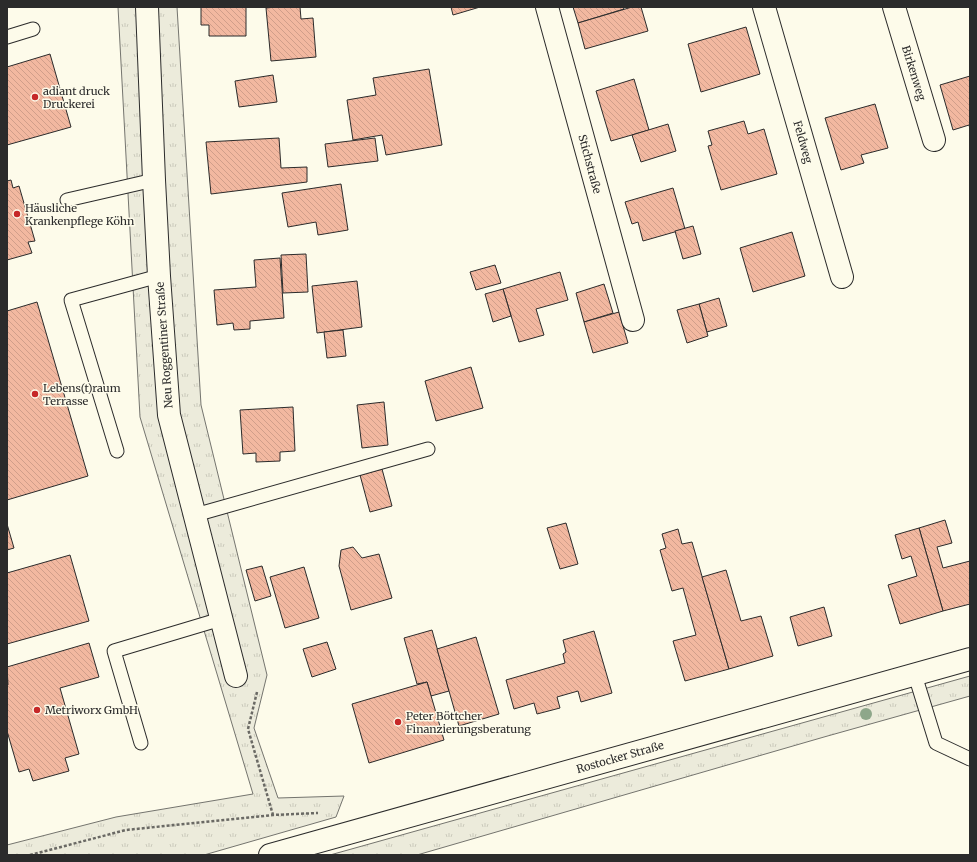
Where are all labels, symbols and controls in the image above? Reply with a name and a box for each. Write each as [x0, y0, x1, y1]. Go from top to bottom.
street label: Birkenweg [899, 44, 929, 103]
place label: adiant druck Druckerei [43, 84, 110, 111]
marker: adiant druck Druckerei [30, 92, 40, 102]
street label: Feldweg [790, 119, 816, 165]
street label: Stichstraße [575, 133, 605, 195]
place label: Häusliche Krankenpflege Köhn [25, 201, 135, 228]
marker: Häusliche Krankenpflege Köhn [12, 209, 22, 219]
street label: Neu Roggentiner Straße [153, 281, 175, 409]
place label: Lebens(t)raum Terrasse [43, 381, 121, 408]
marker: Lebens(t)raum Terrasse [30, 389, 40, 399]
place label: Metriworx GmbH [45, 703, 138, 717]
marker: Metriworx GmbH [32, 705, 42, 715]
place label: Peter Böttcher Finanzierungsberatung [406, 709, 531, 736]
marker: Peter Böttcher Finanzierungsberatung [393, 717, 403, 727]
street label: Rostocker Straße [575, 738, 666, 776]

